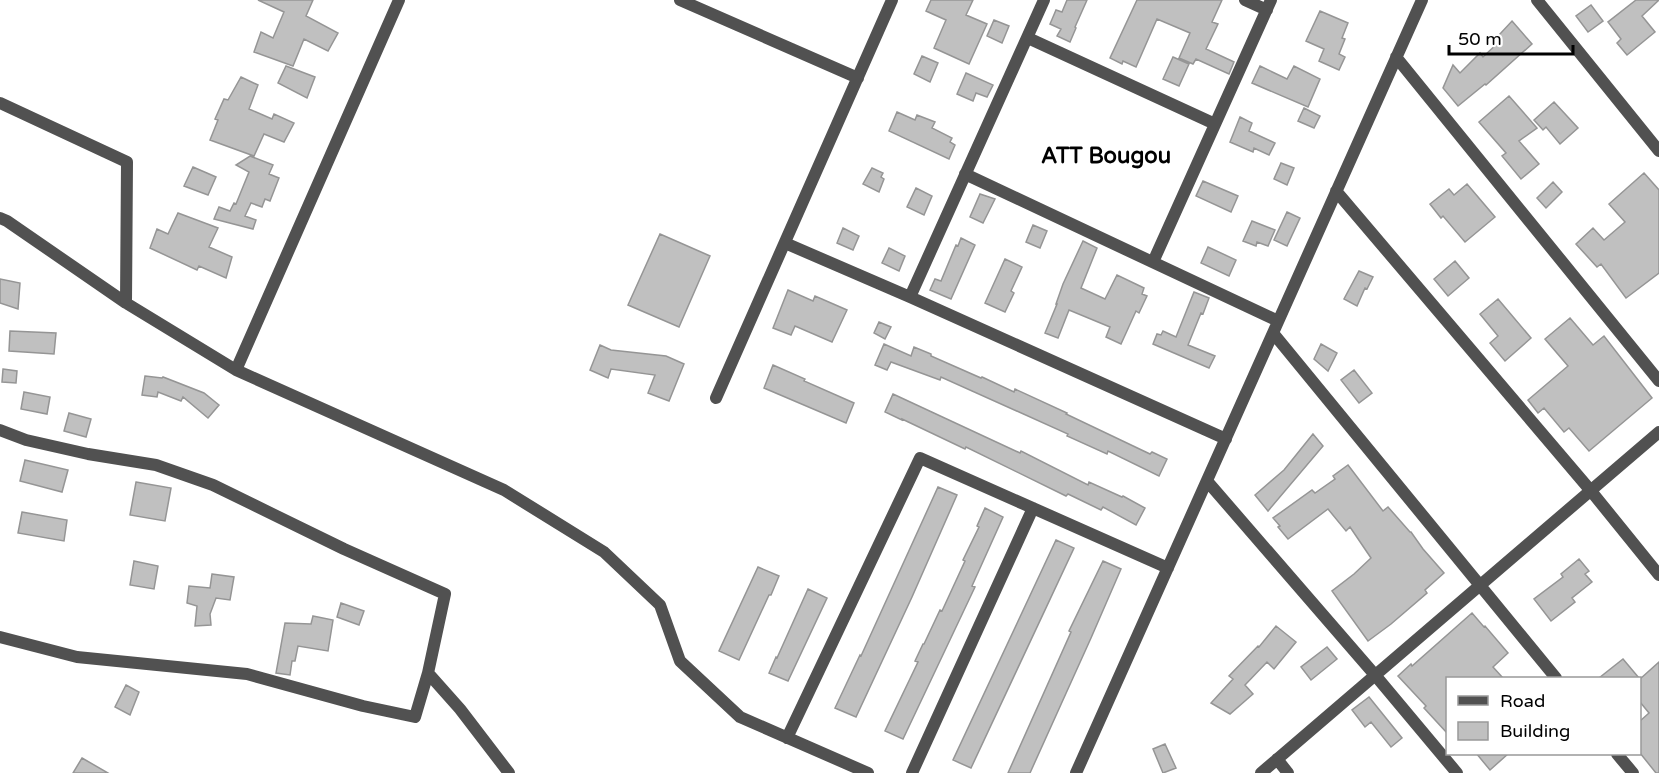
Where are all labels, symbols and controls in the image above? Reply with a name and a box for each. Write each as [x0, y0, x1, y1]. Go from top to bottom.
scale bar [1449, 18, 1574, 56]
text: 50 m [1458, 28, 1502, 50]
district label: ATT Bougou [1041, 143, 1171, 169]
legend [1446, 677, 1641, 755]
text: Road [1500, 690, 1545, 712]
text: Building [1500, 720, 1570, 742]

